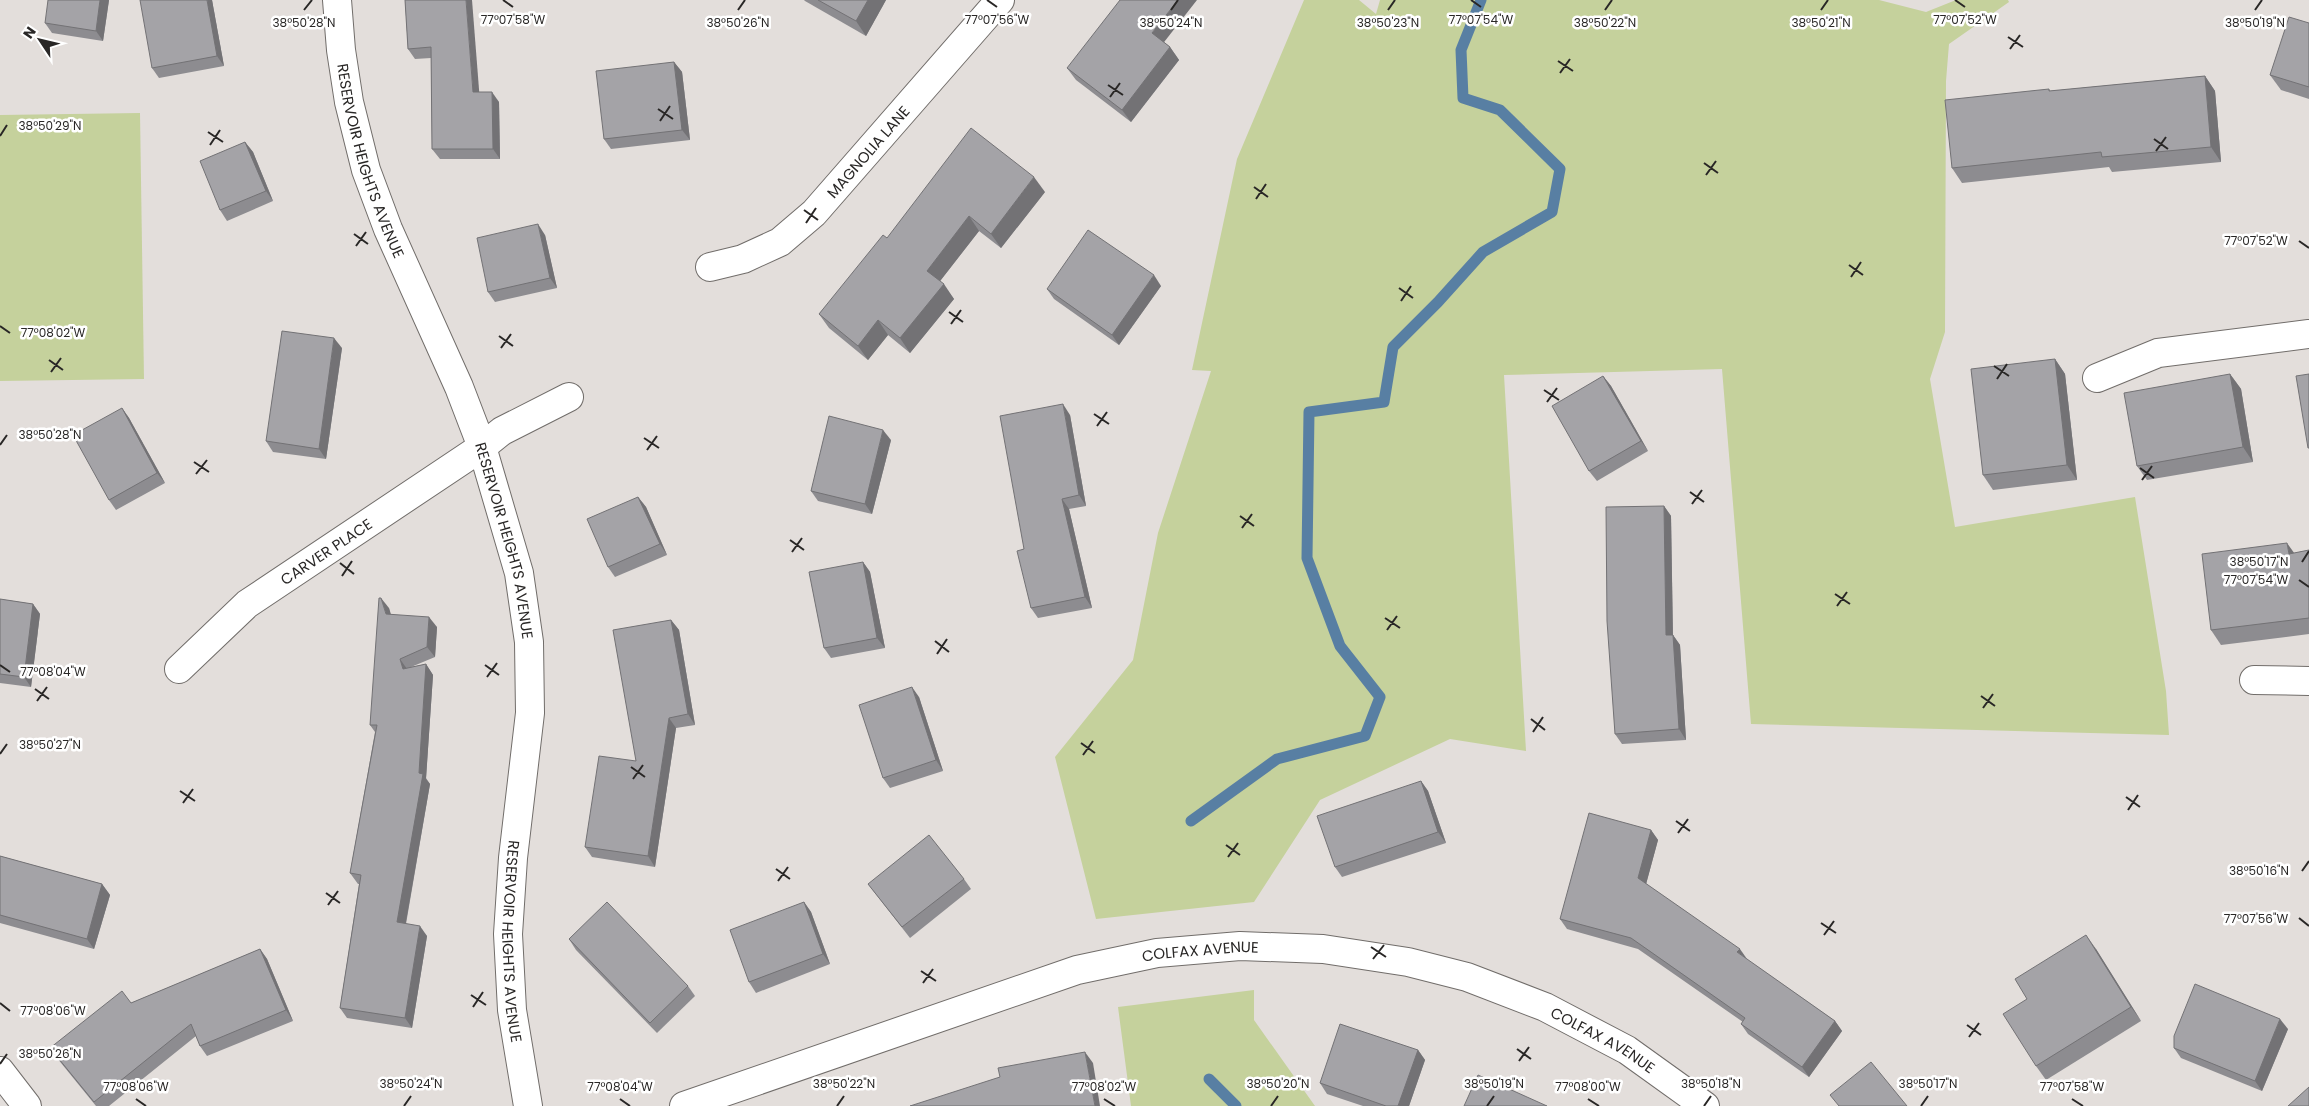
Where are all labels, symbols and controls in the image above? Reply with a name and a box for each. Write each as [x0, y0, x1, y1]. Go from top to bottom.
text: 77°07'58"W [481, 11, 545, 28]
text: 77°07'56"W [965, 11, 1029, 28]
text: 77°07'54"W [1449, 11, 1513, 28]
text: 77°07'52"W [1933, 11, 1997, 28]
text: 38°50'28"N [273, 14, 335, 31]
text: 38°50'26"N [706, 14, 770, 31]
text: 38°50'24"N [1140, 14, 1202, 31]
text: 38°50'23"N [1357, 14, 1419, 31]
text: 38°50'22"N [1574, 14, 1636, 31]
text: 38°50'21"N [1791, 14, 1851, 31]
text: 38°50'19"N [2225, 14, 2285, 31]
north arrow [15, 15, 65, 65]
text: N [18, 22, 41, 43]
street label: RESERVOIR HEIGHTS AVENUE [333, 62, 410, 261]
street label: MAGNOLIA LANE [822, 101, 914, 202]
text: 38°50'29"N [19, 117, 81, 134]
text: 77°07'52"W [2224, 232, 2288, 249]
text: 77°08'02"W [21, 324, 86, 341]
text: 38°50'28"N [19, 426, 81, 443]
street label: RESERVOIR HEIGHTS AVENUE [471, 440, 539, 640]
street label: CARVER PLACE [276, 513, 376, 590]
text: 38°50'17"N [2230, 553, 2288, 570]
text: 77°07'54"W [2224, 571, 2288, 588]
text: 77°08'04"W [20, 663, 86, 680]
text: 38°50'27"N [19, 736, 81, 753]
street label: RESERVOIR HEIGHTS AVENUE [497, 839, 528, 1044]
text: 38°50'16"N [2229, 862, 2289, 879]
text: 77°07'56"W [2224, 910, 2288, 927]
street label: COLFAX AVENUE [1140, 935, 1259, 966]
street label: COLFAX AVENUE [1547, 1001, 1660, 1078]
text: 77°08'06"W [20, 1002, 86, 1019]
text: 38°50'26"N [18, 1045, 82, 1062]
text: 38°50'24"N [380, 1075, 442, 1092]
text: 38°50'22"N [813, 1075, 875, 1092]
text: 38°50'20"N [1247, 1075, 1309, 1092]
text: 38°50'19"N [1464, 1075, 1524, 1092]
text: 38°50'18"N [1681, 1075, 1741, 1092]
text: 38°50'17"N [1899, 1075, 1957, 1092]
text: 77°08'06"W [103, 1078, 169, 1095]
text: 77°08'04"W [587, 1078, 653, 1095]
text: 77°08'02"W [1072, 1078, 1137, 1095]
text: 77°08'00"W [1555, 1078, 1621, 1095]
text: 77°07'58"W [2040, 1078, 2104, 1095]

